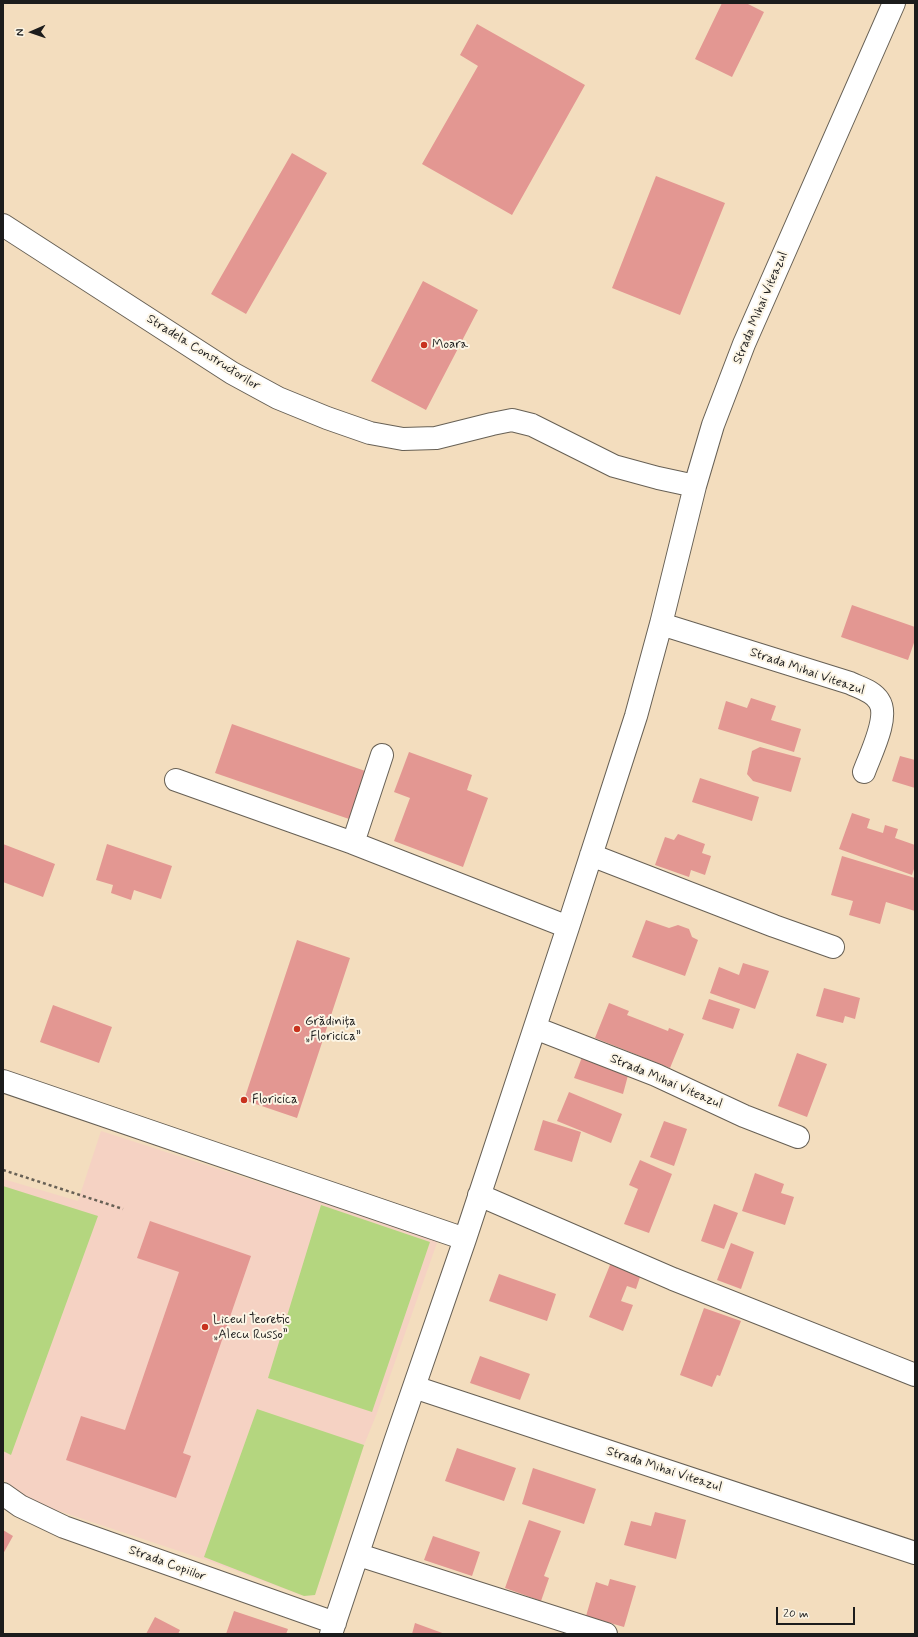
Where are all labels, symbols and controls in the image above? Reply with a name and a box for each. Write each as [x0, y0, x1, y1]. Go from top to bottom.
north arrow [12, 12, 52, 52]
text: N [13, 29, 27, 36]
street label: Strada Mihai Viteazul [730, 249, 792, 367]
street label: Stradela Constructorilor [143, 312, 263, 394]
place label: Moara [432, 337, 468, 353]
marker: Moara [419, 340, 429, 350]
street label: Strada Mihai Viteazul [748, 645, 866, 699]
place label: Grădinița „Floricica” [305, 1014, 361, 1045]
marker: Grădinița „Floricica” [292, 1024, 302, 1034]
street label: Strada Mihai Viteazul [607, 1051, 725, 1113]
place label: Floricica [252, 1092, 298, 1108]
marker: Floricica [239, 1095, 249, 1105]
place label: Liceul Teoretic „Alecu Russo” [213, 1312, 290, 1343]
marker: Liceul Teoretic „Alecu Russo” [200, 1322, 210, 1332]
street label: Strada Mihai Viteazul [604, 1444, 724, 1496]
street label: Strada Copiilor [126, 1543, 208, 1585]
scale bar [778, 1599, 857, 1625]
text: 20 m [783, 1606, 809, 1622]

